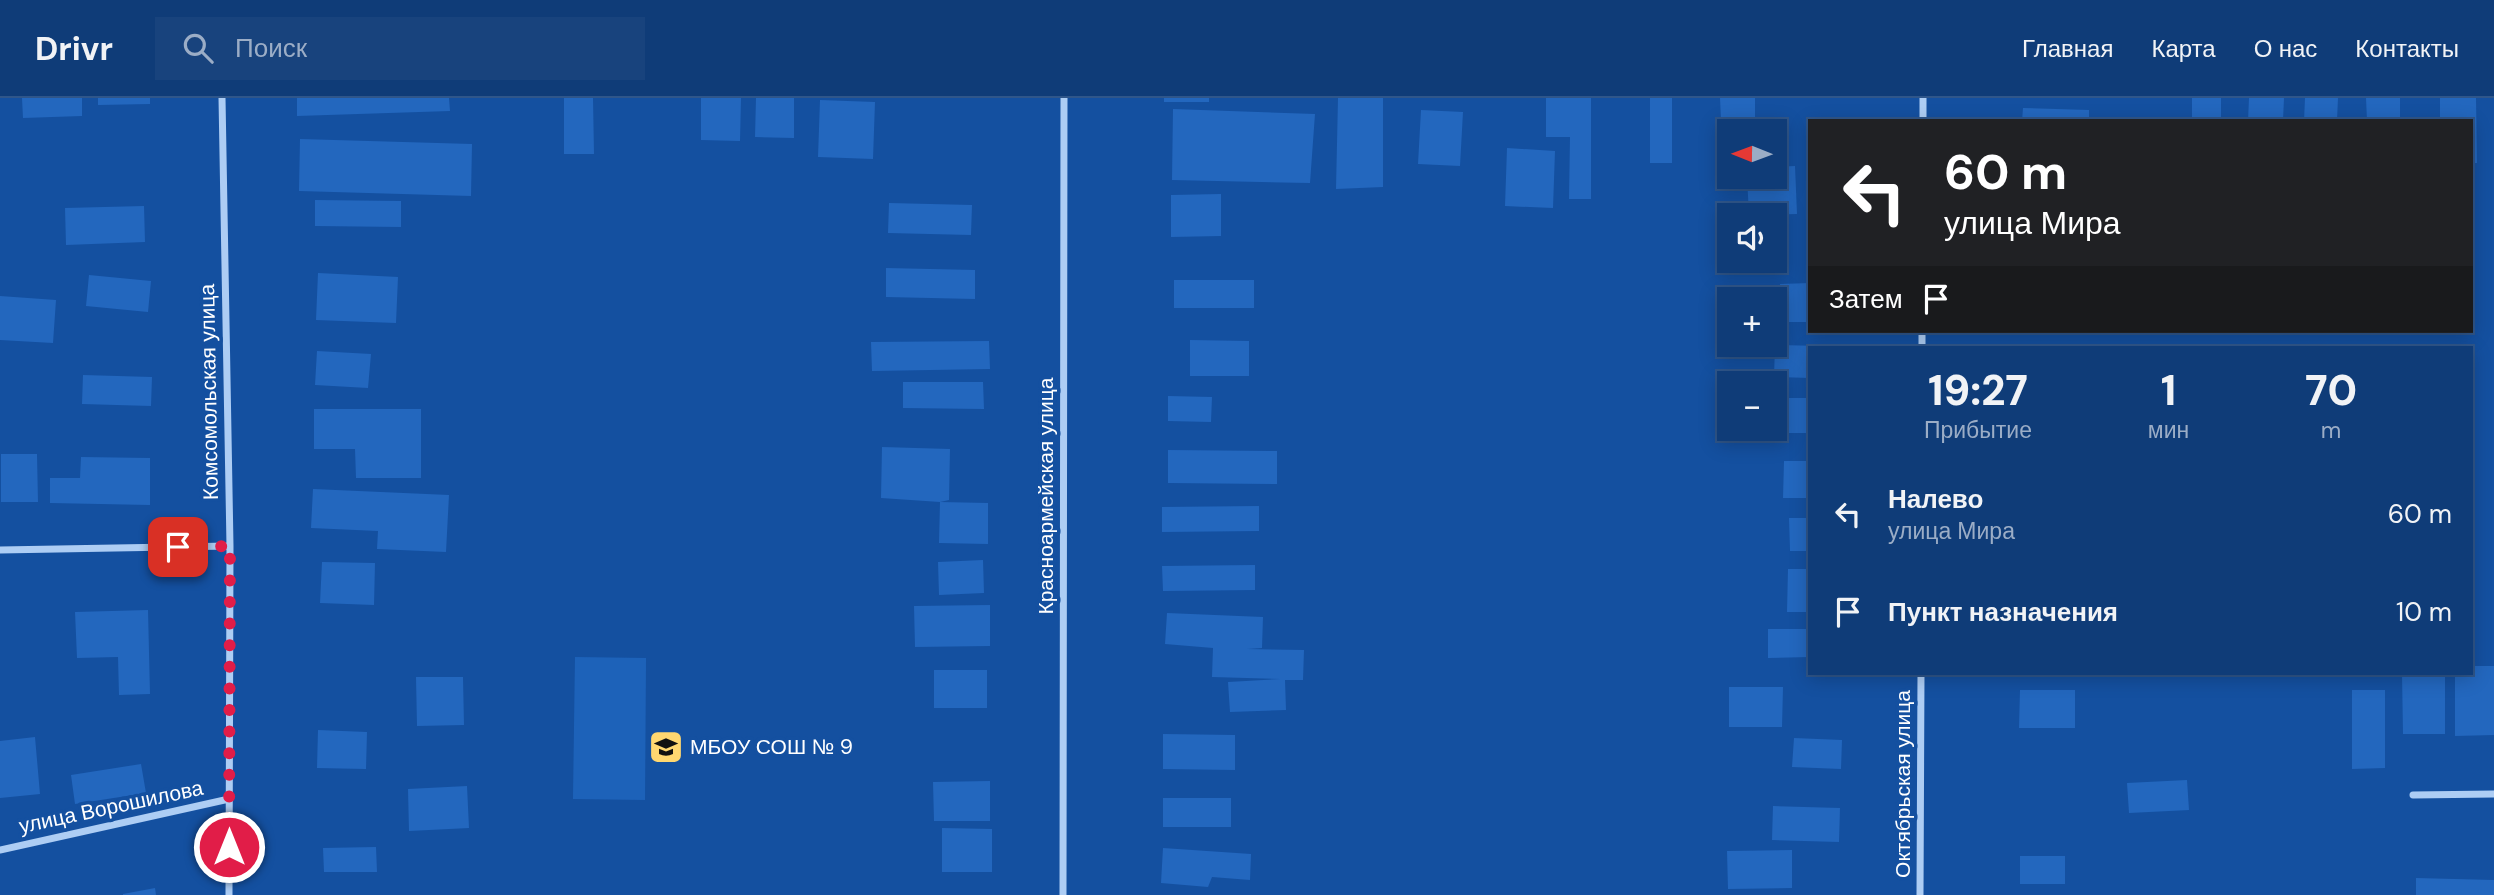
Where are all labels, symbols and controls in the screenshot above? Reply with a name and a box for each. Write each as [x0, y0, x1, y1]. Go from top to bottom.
search box [155, 17, 645, 80]
text: Drivr [35, 27, 113, 70]
icon: search [179, 29, 217, 67]
text: Поиск [235, 31, 307, 65]
text: Главная [2022, 33, 2113, 64]
text: Карта [2151, 33, 2216, 64]
text: О нас [2254, 33, 2317, 64]
text: Контакты [2355, 33, 2459, 64]
north arrow [1717, 119, 1787, 189]
map controls [1717, 119, 1787, 441]
text: 60 m [1944, 140, 2067, 204]
icon: left [1829, 147, 1920, 238]
text: улица Мира [1944, 202, 2121, 244]
button: sound [1717, 203, 1787, 273]
icon: arrive [1917, 280, 1955, 318]
text: Затем [1829, 282, 1903, 316]
street label: Комсомольская улица [193, 283, 225, 500]
button: + [1717, 287, 1787, 357]
text: 19:27 [1928, 363, 2028, 418]
text: 1 [2161, 363, 2176, 418]
text: 70 [2305, 363, 2357, 418]
button: − [1717, 371, 1787, 441]
street label: Красноармейская улица [1032, 377, 1060, 615]
text: Прибытие [1924, 415, 2032, 445]
text: мин [2148, 415, 2189, 445]
text: m [2321, 415, 2341, 445]
text: Налево [1888, 482, 1983, 516]
icon: left [1829, 495, 1867, 533]
text: 60 m [2388, 497, 2452, 531]
text: улица Мира [1888, 516, 2015, 546]
pin [148, 517, 208, 577]
icon: arrive [159, 528, 197, 566]
icon: arrive [1829, 593, 1867, 631]
text: Пункт назначения [1888, 595, 2118, 629]
text: 10 m [2396, 595, 2452, 629]
street label: Октябрьская улица [1889, 690, 1917, 878]
school or university icon: МБОУ СОШ № 9 [647, 728, 685, 766]
place label: МБОУ СОШ № 9 [690, 733, 853, 761]
street label: улица Ворошилова [16, 774, 206, 840]
position arrow [192, 810, 266, 884]

